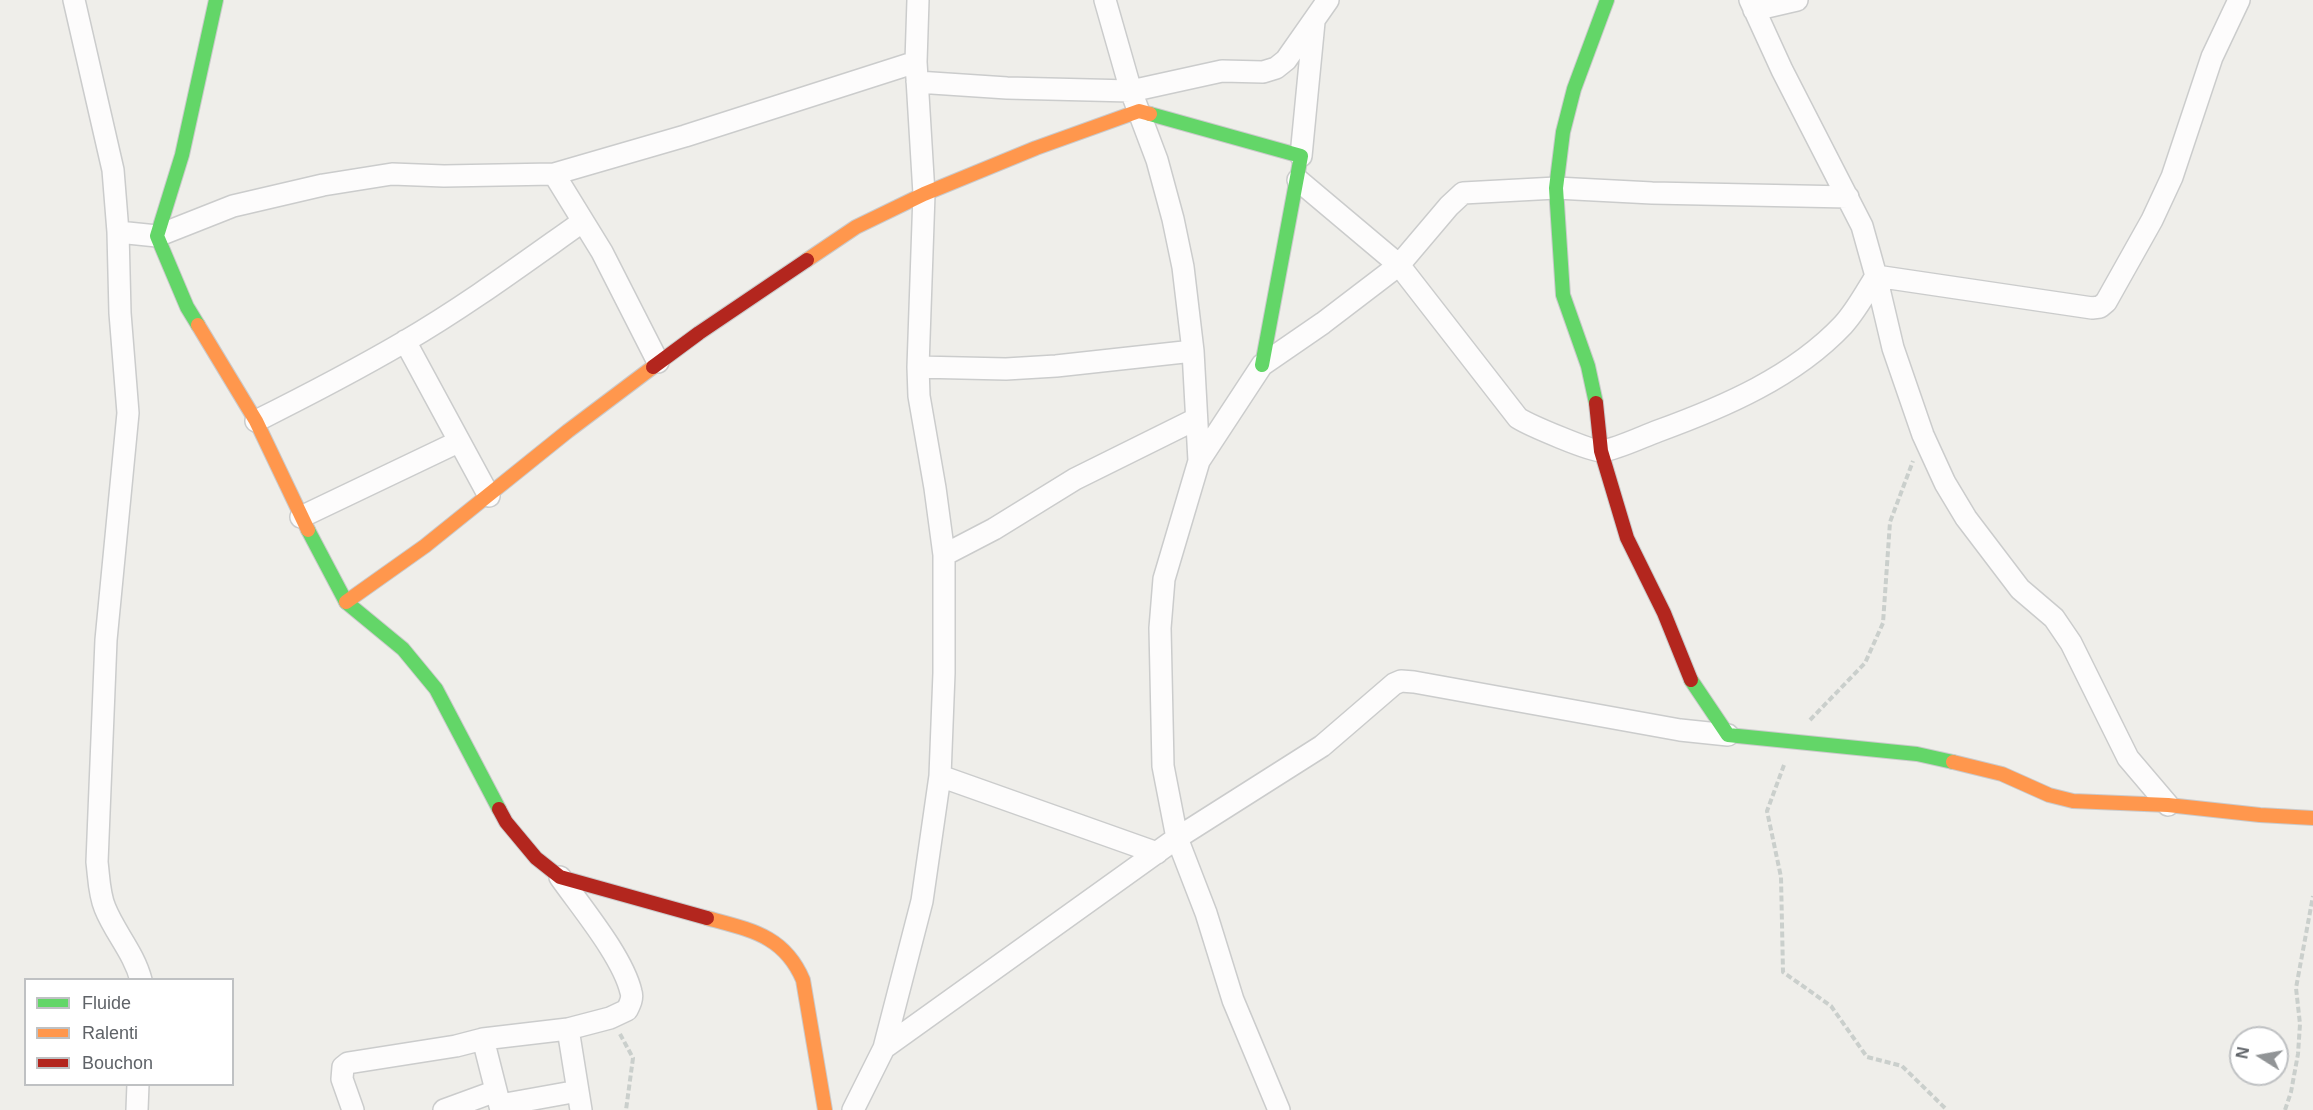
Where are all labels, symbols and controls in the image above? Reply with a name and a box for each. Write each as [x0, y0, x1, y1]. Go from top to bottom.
legend [24, 978, 234, 1086]
text: Fluide [82, 993, 131, 1013]
text: Ralenti [82, 1023, 138, 1043]
north arrow [2229, 1026, 2289, 1086]
text: N [2233, 1046, 2252, 1060]
text: Bouchon [82, 1053, 153, 1073]

